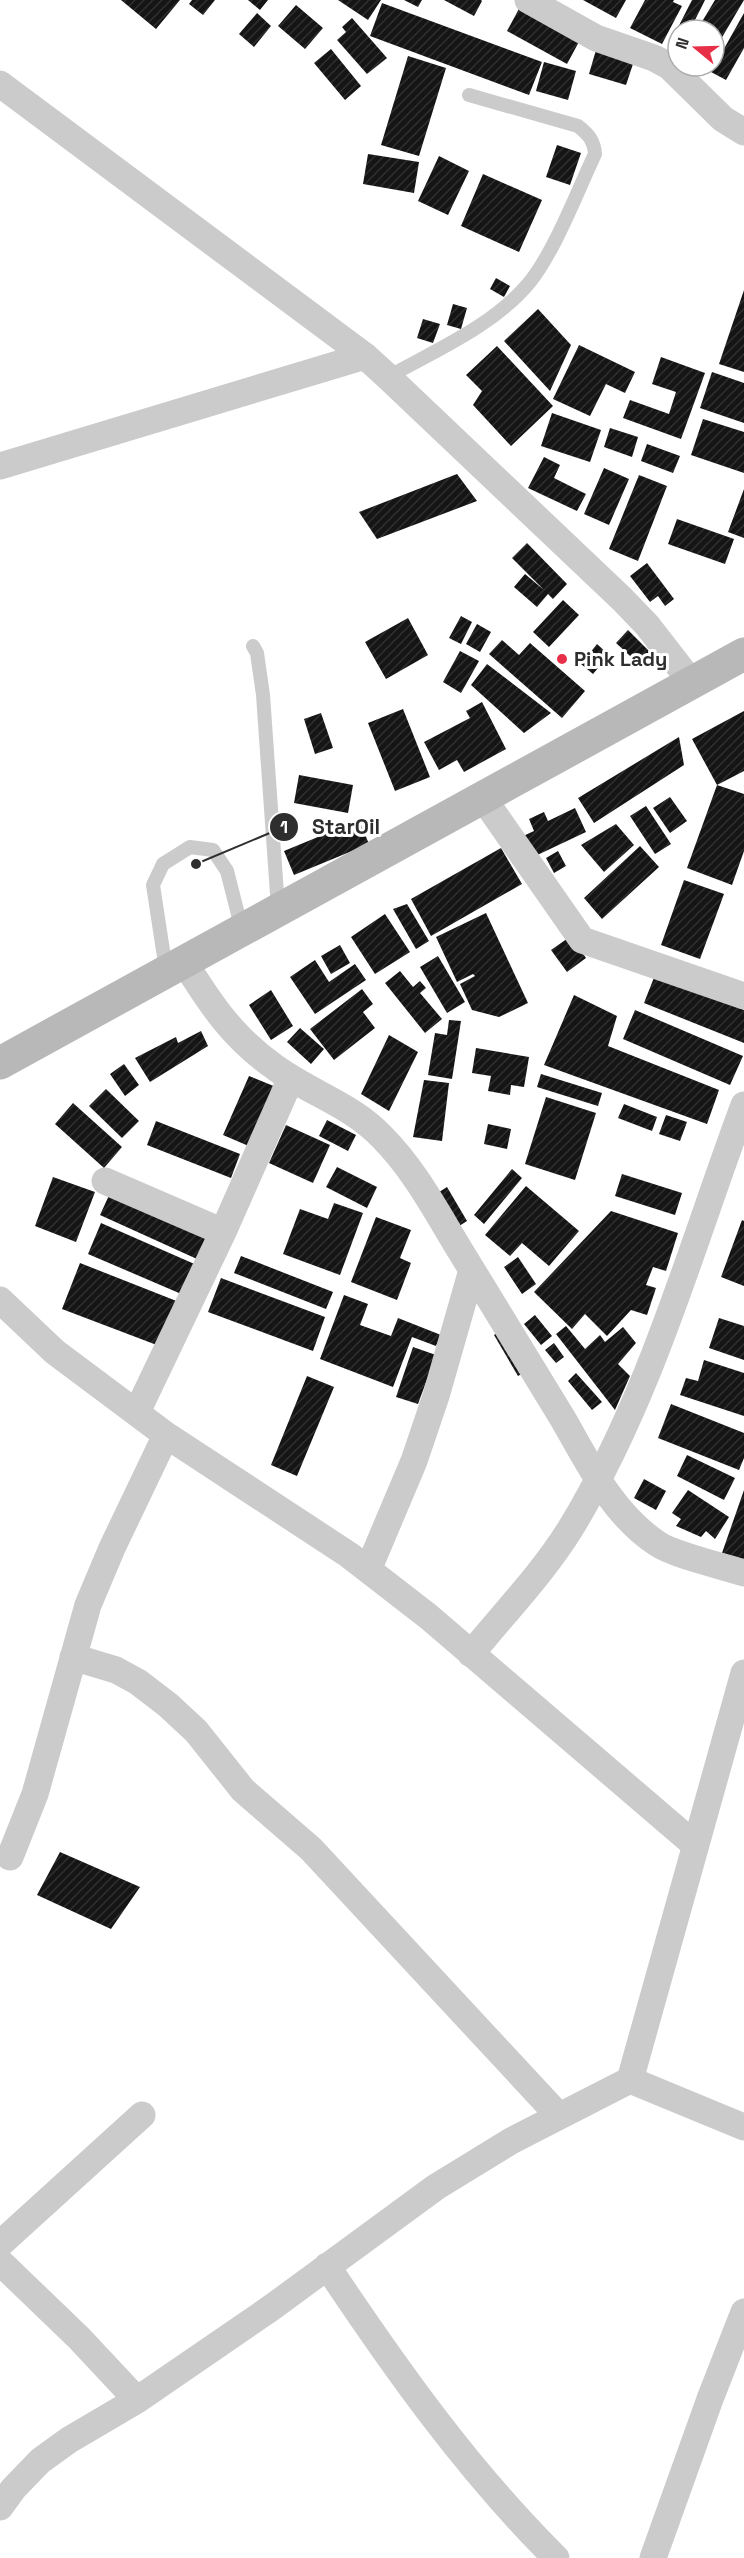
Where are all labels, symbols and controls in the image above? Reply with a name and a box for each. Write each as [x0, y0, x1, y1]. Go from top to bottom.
north arrow [666, 18, 726, 78]
text: N [671, 35, 694, 52]
place label: Pink Lady [574, 646, 667, 672]
marker: Pink Lady [555, 652, 569, 666]
callout: StarOil [269, 807, 392, 846]
text: StarOil [312, 813, 380, 840]
text: 1 [280, 815, 288, 838]

